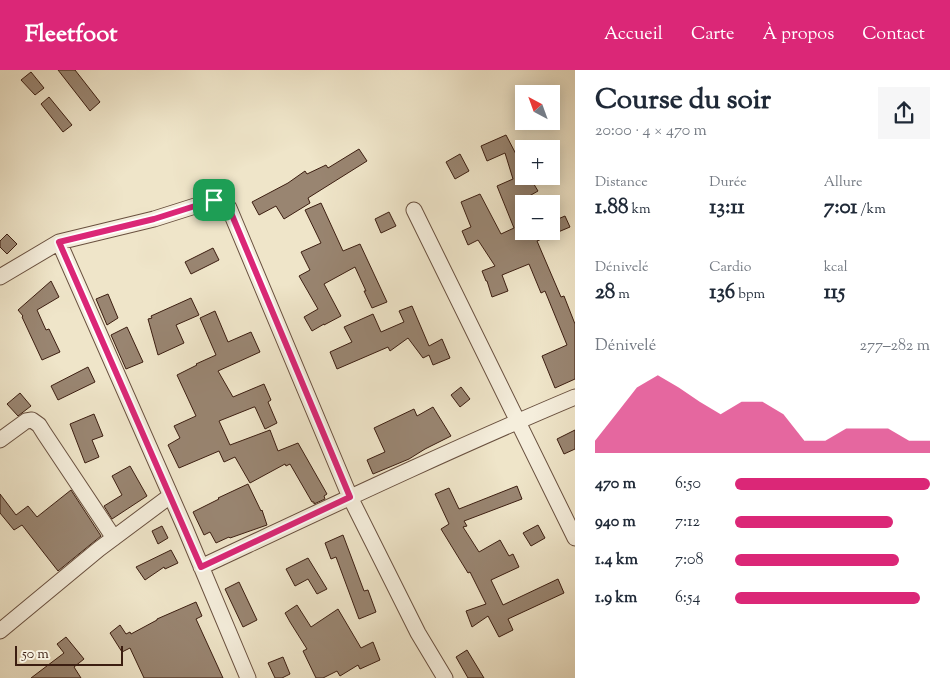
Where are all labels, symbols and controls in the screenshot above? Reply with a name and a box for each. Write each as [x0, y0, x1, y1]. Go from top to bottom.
text: Fleetfoot [25, 18, 117, 52]
text: Accueil [604, 22, 663, 48]
text: Carte [691, 22, 735, 48]
text: À propos [763, 22, 834, 48]
text: Contact [862, 22, 925, 48]
text: Course du soir [595, 81, 771, 121]
north arrow [515, 85, 560, 130]
map controls [515, 85, 560, 240]
button: share [878, 87, 930, 139]
text: 20:00 · 4 × 470 m [595, 120, 707, 143]
button: + [515, 140, 560, 185]
text: Distance [595, 173, 648, 193]
text: Durée [709, 173, 747, 193]
text: Allure [824, 173, 863, 193]
pin [193, 179, 235, 221]
icon: arrive [200, 186, 228, 214]
text: 1.88 [595, 193, 628, 223]
text: 13:11 [709, 193, 745, 223]
text: 7:01 [824, 193, 857, 223]
button: − [515, 195, 560, 240]
text: km [628, 200, 651, 220]
text: /km [857, 200, 886, 220]
text: Dénivelé [595, 258, 648, 278]
text: Cardio [709, 258, 751, 278]
text: kcal [824, 258, 848, 278]
text: 28 [595, 278, 615, 308]
text: 136 [709, 278, 735, 308]
text: 115 [824, 278, 845, 308]
text: m [615, 285, 630, 305]
text: bpm [735, 285, 765, 305]
text: Dénivelé [595, 335, 656, 358]
text: 277–282 m [859, 335, 930, 358]
text: 470 m [595, 473, 636, 496]
text: 6:50 [675, 473, 701, 496]
text: 940 m [595, 511, 636, 534]
text: 7:12 [675, 511, 700, 534]
text: 1.4 km [595, 549, 638, 572]
text: 7:08 [675, 549, 703, 572]
text: 1.9 km [595, 587, 637, 610]
text: 6:54 [675, 587, 701, 610]
scale bar [15, 643, 122, 666]
text: 50 m [22, 645, 49, 665]

